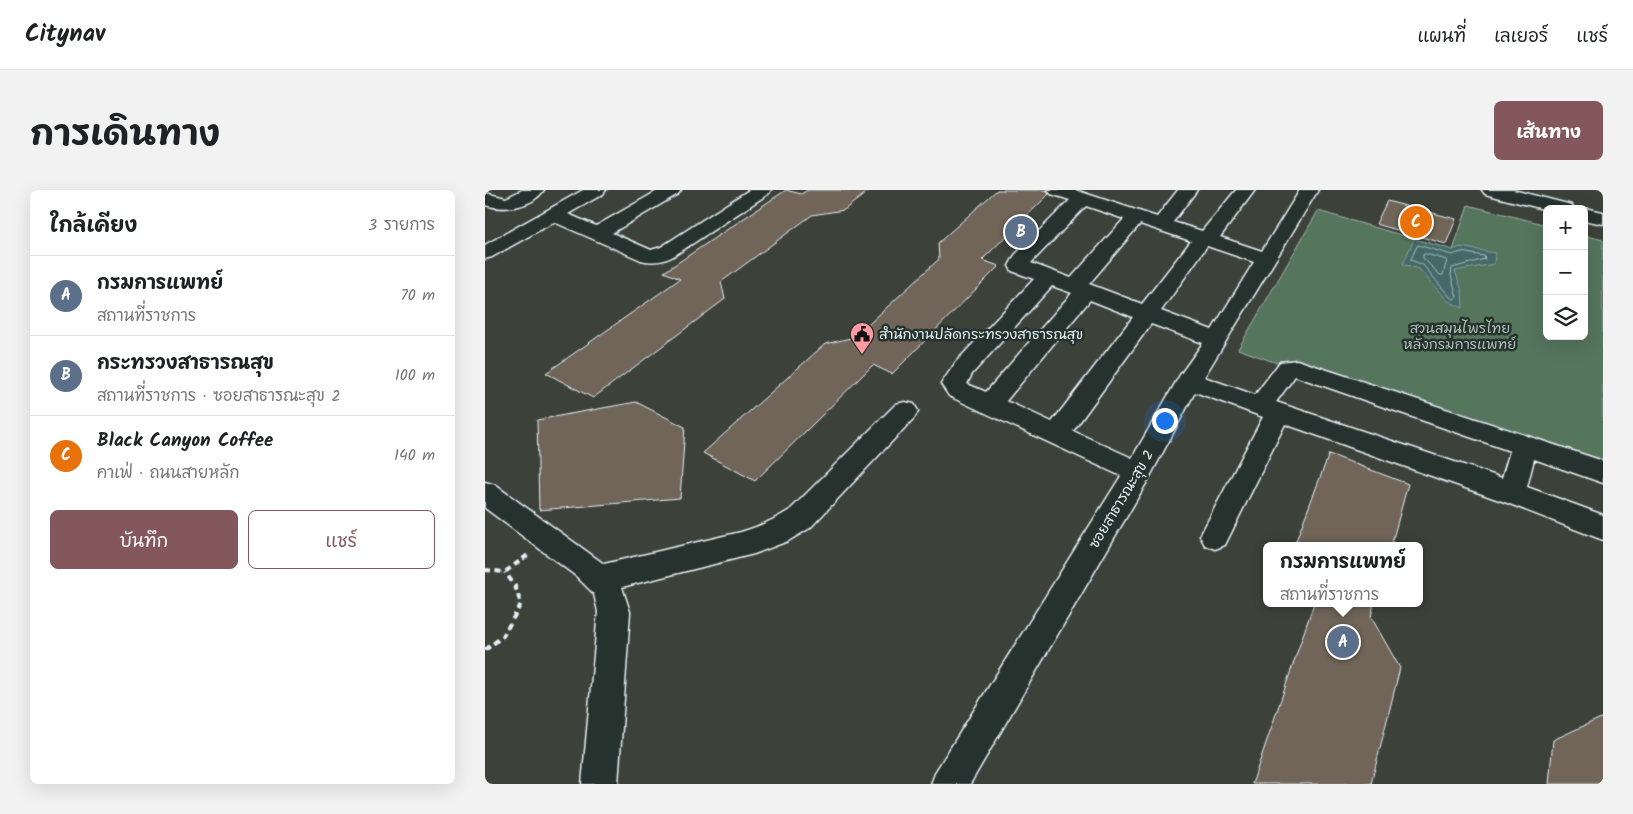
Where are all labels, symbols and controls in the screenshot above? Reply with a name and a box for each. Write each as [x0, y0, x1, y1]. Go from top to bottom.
text: Citynav [25, 15, 105, 54]
text: แผนที่ [1418, 23, 1466, 52]
text: เลเยอร์ [1494, 23, 1548, 52]
text: แชร์ [1576, 23, 1608, 52]
button: เส้นทาง [1494, 101, 1603, 160]
text: การเดินทาง [30, 108, 220, 164]
pin: C [1400, 203, 1432, 241]
map controls [1543, 205, 1588, 340]
button: + [1543, 205, 1588, 250]
text: ใกล้เคียง [50, 210, 137, 243]
text: 3 รายการ [368, 213, 435, 238]
pin: B [1005, 213, 1037, 251]
button: − [1543, 250, 1588, 295]
text: กรมการแพทย์ [97, 269, 223, 299]
text: A [61, 283, 71, 308]
text: 70 m [400, 283, 435, 308]
button: layers [1543, 295, 1588, 340]
text: สถานที่ราชการ [97, 304, 196, 329]
park label: สวนสมุนไพรไทย หลังกรมการแพทย์ [1404, 318, 1516, 356]
public building icon: สำนักงานปลัดกระทรวงสาธารณสุข [849, 321, 875, 355]
place label: สำนักงานปลัดกระทรวงสาธารณสุข [879, 324, 1083, 346]
text: กระทรวงสาธารณสุข [97, 349, 274, 379]
text: B [61, 363, 71, 388]
text: 100 m [395, 363, 435, 388]
text: สถานที่ราชการ · ซอยสาธารณะสุข 2 [97, 384, 341, 409]
your location [1152, 408, 1178, 434]
text: Black Canyon Coffee [97, 426, 273, 456]
text: C [61, 443, 71, 468]
text: 140 m [394, 443, 435, 468]
street label: ซอยสาธารณะสุข 2 [1084, 446, 1160, 553]
text: คาเฟ่ · ถนนสายหลัก [97, 461, 239, 486]
button: บันทึก [50, 510, 238, 569]
button: แชร์ [248, 510, 435, 569]
popup [1263, 542, 1423, 607]
text: กรมการแพทย์ [1280, 548, 1406, 578]
text: สถานที่ราชการ [1280, 583, 1379, 608]
pin: A [1327, 623, 1359, 661]

